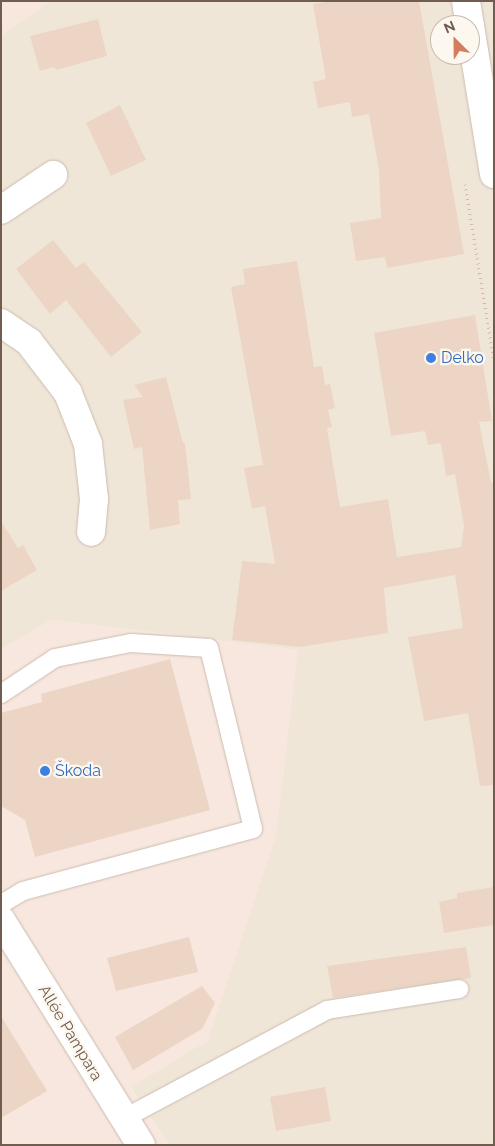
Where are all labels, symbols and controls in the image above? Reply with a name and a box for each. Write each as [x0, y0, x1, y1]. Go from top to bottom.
north arrow [430, 15, 480, 65]
text: N [441, 18, 458, 37]
place label: Delko [441, 348, 484, 368]
marker: Delko [425, 352, 437, 364]
place label: Škoda [55, 761, 101, 781]
marker: Škoda [39, 765, 51, 777]
street label: Allée Pampara [34, 982, 106, 1084]

